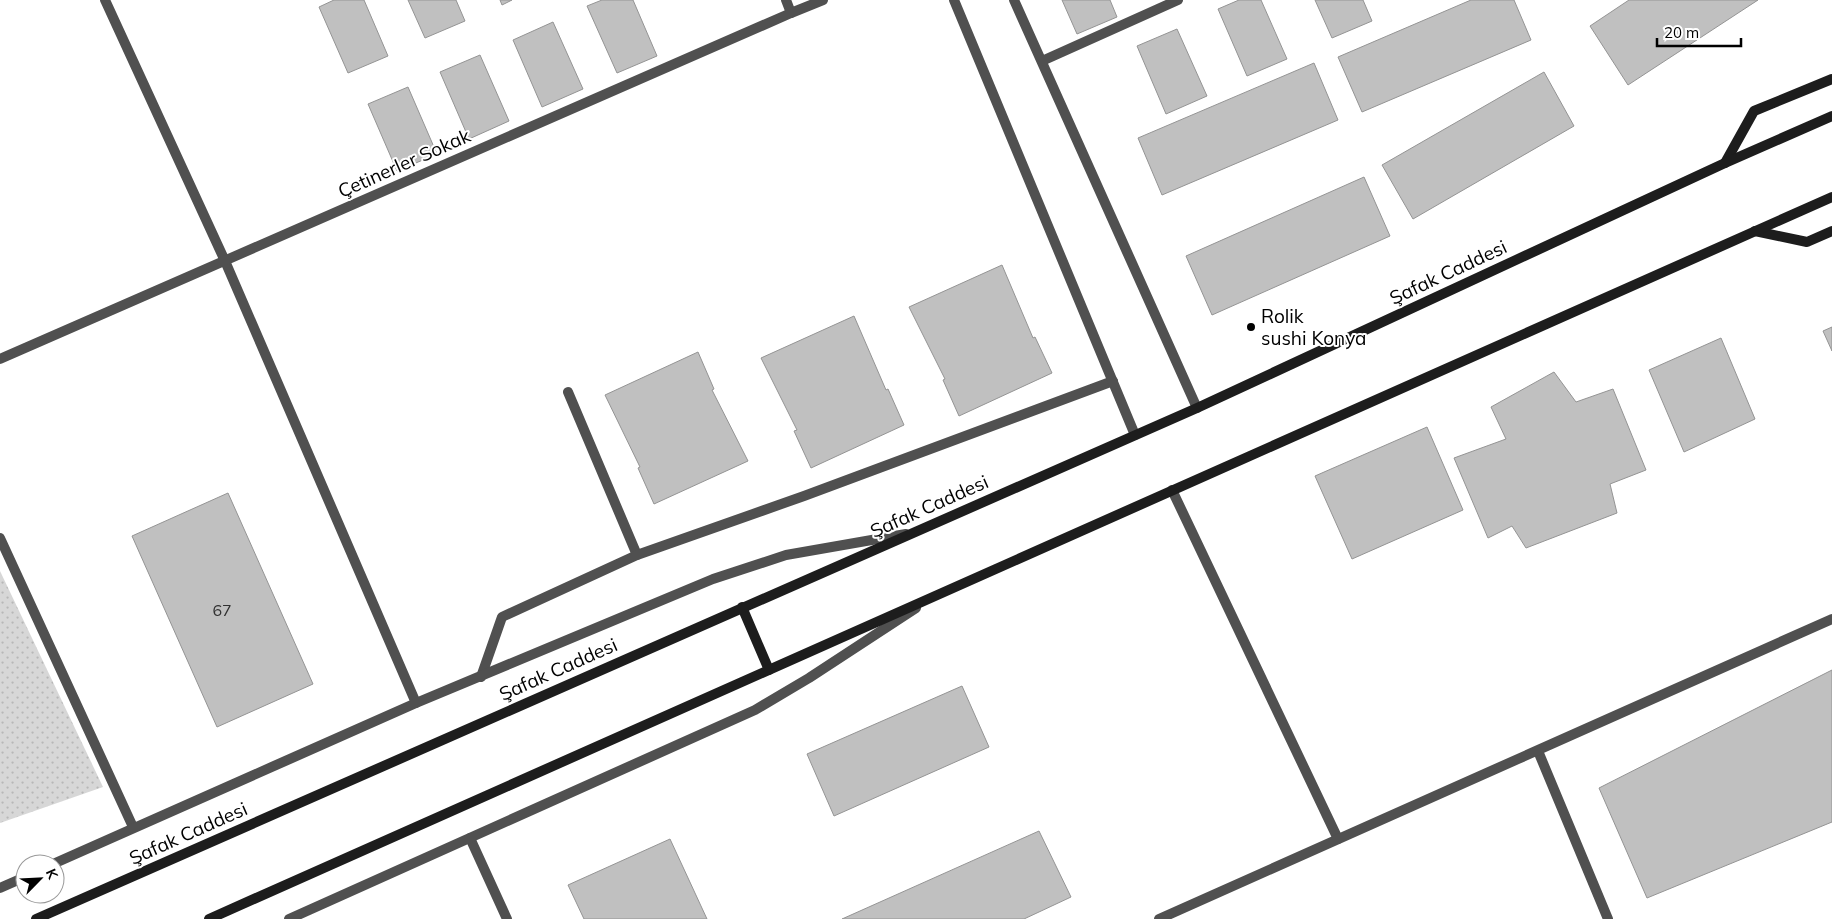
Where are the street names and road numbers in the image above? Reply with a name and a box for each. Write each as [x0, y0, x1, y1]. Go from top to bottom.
street label: Çetinerler Sokak [334, 123, 474, 203]
street label: Şafak Caddesi [1385, 234, 1511, 310]
street label: Şafak Caddesi [866, 469, 992, 543]
street label: Şafak Caddesi [495, 632, 621, 706]
street label: Şafak Caddesi [125, 796, 251, 870]

